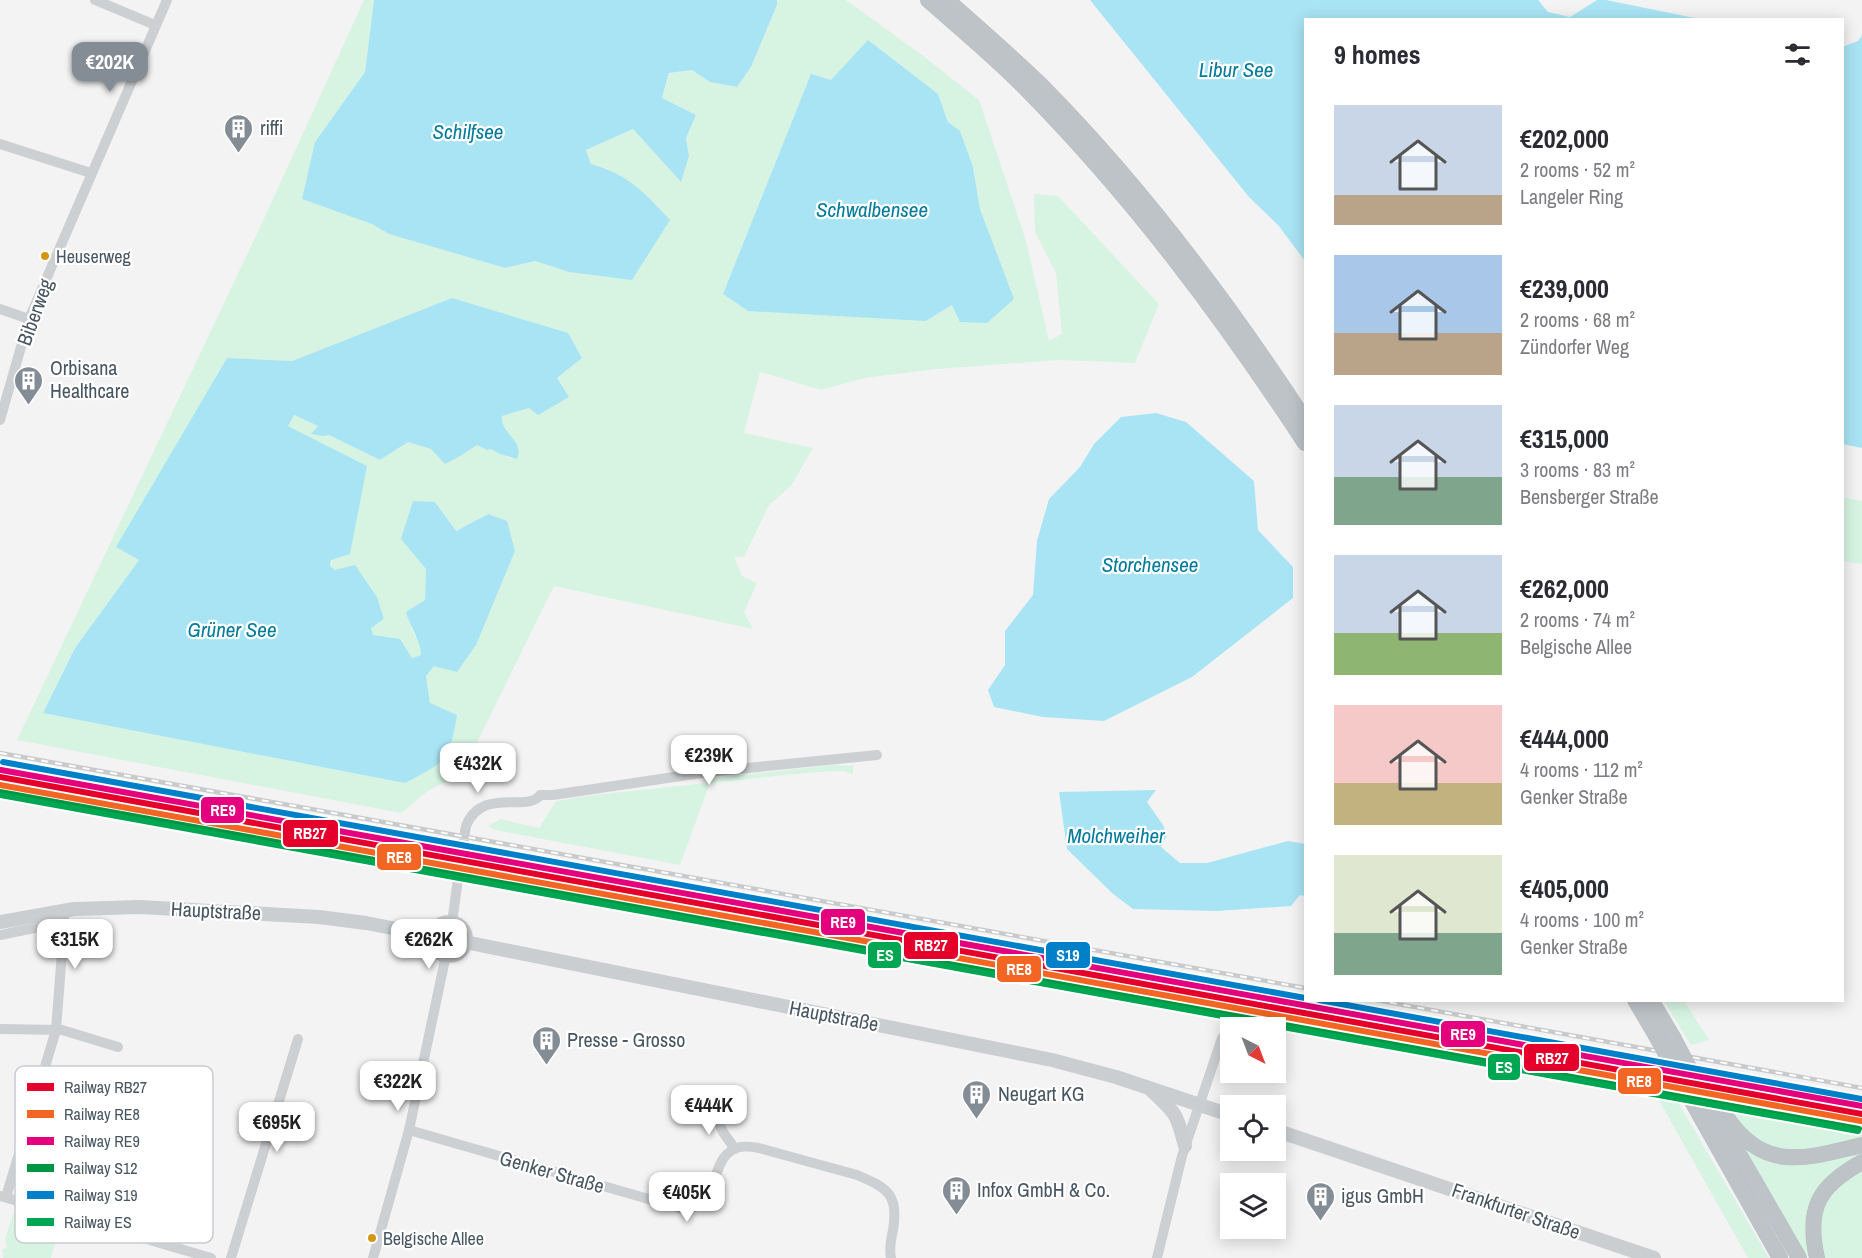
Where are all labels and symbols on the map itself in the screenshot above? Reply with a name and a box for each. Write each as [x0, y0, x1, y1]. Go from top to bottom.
pin: €202K [68, 42, 152, 93]
water label: Libur See [1199, 55, 1273, 84]
building icon: riffi [223, 112, 255, 154]
place label: riffi [260, 114, 283, 141]
water label: Schilfsee [433, 117, 503, 146]
water label: Schwalbensee [816, 195, 928, 224]
place label: Heuserweg [56, 244, 131, 269]
marker: Heuserweg [39, 250, 51, 262]
street label: Biberweg [10, 275, 59, 349]
place label: Orbisana Healthcare [50, 354, 129, 404]
building icon: Orbisana Healthcare [13, 364, 45, 406]
water label: Storchensee [1102, 550, 1198, 579]
water label: Grüner See [187, 615, 277, 644]
pin: €239K [667, 735, 751, 786]
pin: €432K [436, 743, 520, 794]
line badge: RE9 [200, 796, 245, 824]
text: RE9 [210, 799, 236, 821]
line badge: RB27 [282, 819, 339, 848]
water label: Molchweiher [1067, 821, 1166, 850]
text: RB27 [293, 822, 327, 844]
line badge: RE8 [376, 843, 422, 871]
text: RE8 [386, 846, 412, 868]
street label: Hauptstraße [170, 895, 262, 926]
line badge: RE9 [820, 908, 866, 936]
text: RE9 [830, 911, 856, 933]
pin: €315K [33, 919, 117, 970]
pin: €262K [387, 919, 471, 970]
line badge: RB27 [903, 931, 959, 960]
text: RB27 [914, 934, 948, 956]
line badge: ES [867, 941, 902, 969]
line badge: S19 [1045, 941, 1091, 969]
text: ES [876, 944, 894, 966]
text: S19 [1056, 944, 1080, 966]
line badge: RE8 [996, 955, 1042, 983]
text: RE8 [1006, 958, 1032, 980]
street label: Hauptstraße [787, 994, 881, 1037]
north arrow [1220, 1017, 1286, 1083]
line badge: RE9 [1440, 1020, 1486, 1048]
text: RE9 [1450, 1023, 1476, 1045]
building icon: Presse - Grosso [530, 1024, 562, 1066]
place label: Presse - Grosso [567, 1026, 685, 1053]
line badge: RB27 [1523, 1043, 1580, 1072]
text: RB27 [1535, 1047, 1569, 1069]
line badge: ES [1487, 1053, 1521, 1081]
text: ES [1495, 1056, 1513, 1078]
pin: €322K [356, 1061, 440, 1112]
legend [15, 1066, 213, 1243]
line badge: RE8 [1617, 1067, 1662, 1095]
text: RE8 [1626, 1070, 1652, 1092]
text: Railway RB27 [64, 1076, 147, 1098]
building icon: Neugart KG [961, 1078, 993, 1120]
place label: Neugart KG [998, 1080, 1085, 1107]
pin: €444K [667, 1085, 751, 1136]
pin: €695K [235, 1102, 319, 1153]
text: Railway RE8 [64, 1103, 140, 1125]
text: Railway RE9 [64, 1130, 140, 1152]
street label: Genker Straße [497, 1144, 608, 1199]
text: Railway S12 [64, 1157, 138, 1179]
pin: €405K [645, 1172, 729, 1223]
building icon: Infox GmbH & Co. [940, 1174, 972, 1216]
place label: Infox GmbH & Co. [977, 1176, 1110, 1203]
street label: Frankfurter Straße [1448, 1176, 1584, 1245]
building icon: igus GmbH [1304, 1180, 1336, 1222]
place label: igus GmbH [1341, 1182, 1424, 1209]
text: Railway S19 [64, 1184, 138, 1206]
text: Railway ES [64, 1211, 132, 1233]
place label: Belgische Allee [383, 1226, 484, 1251]
marker: Belgische Allee [366, 1232, 378, 1244]

